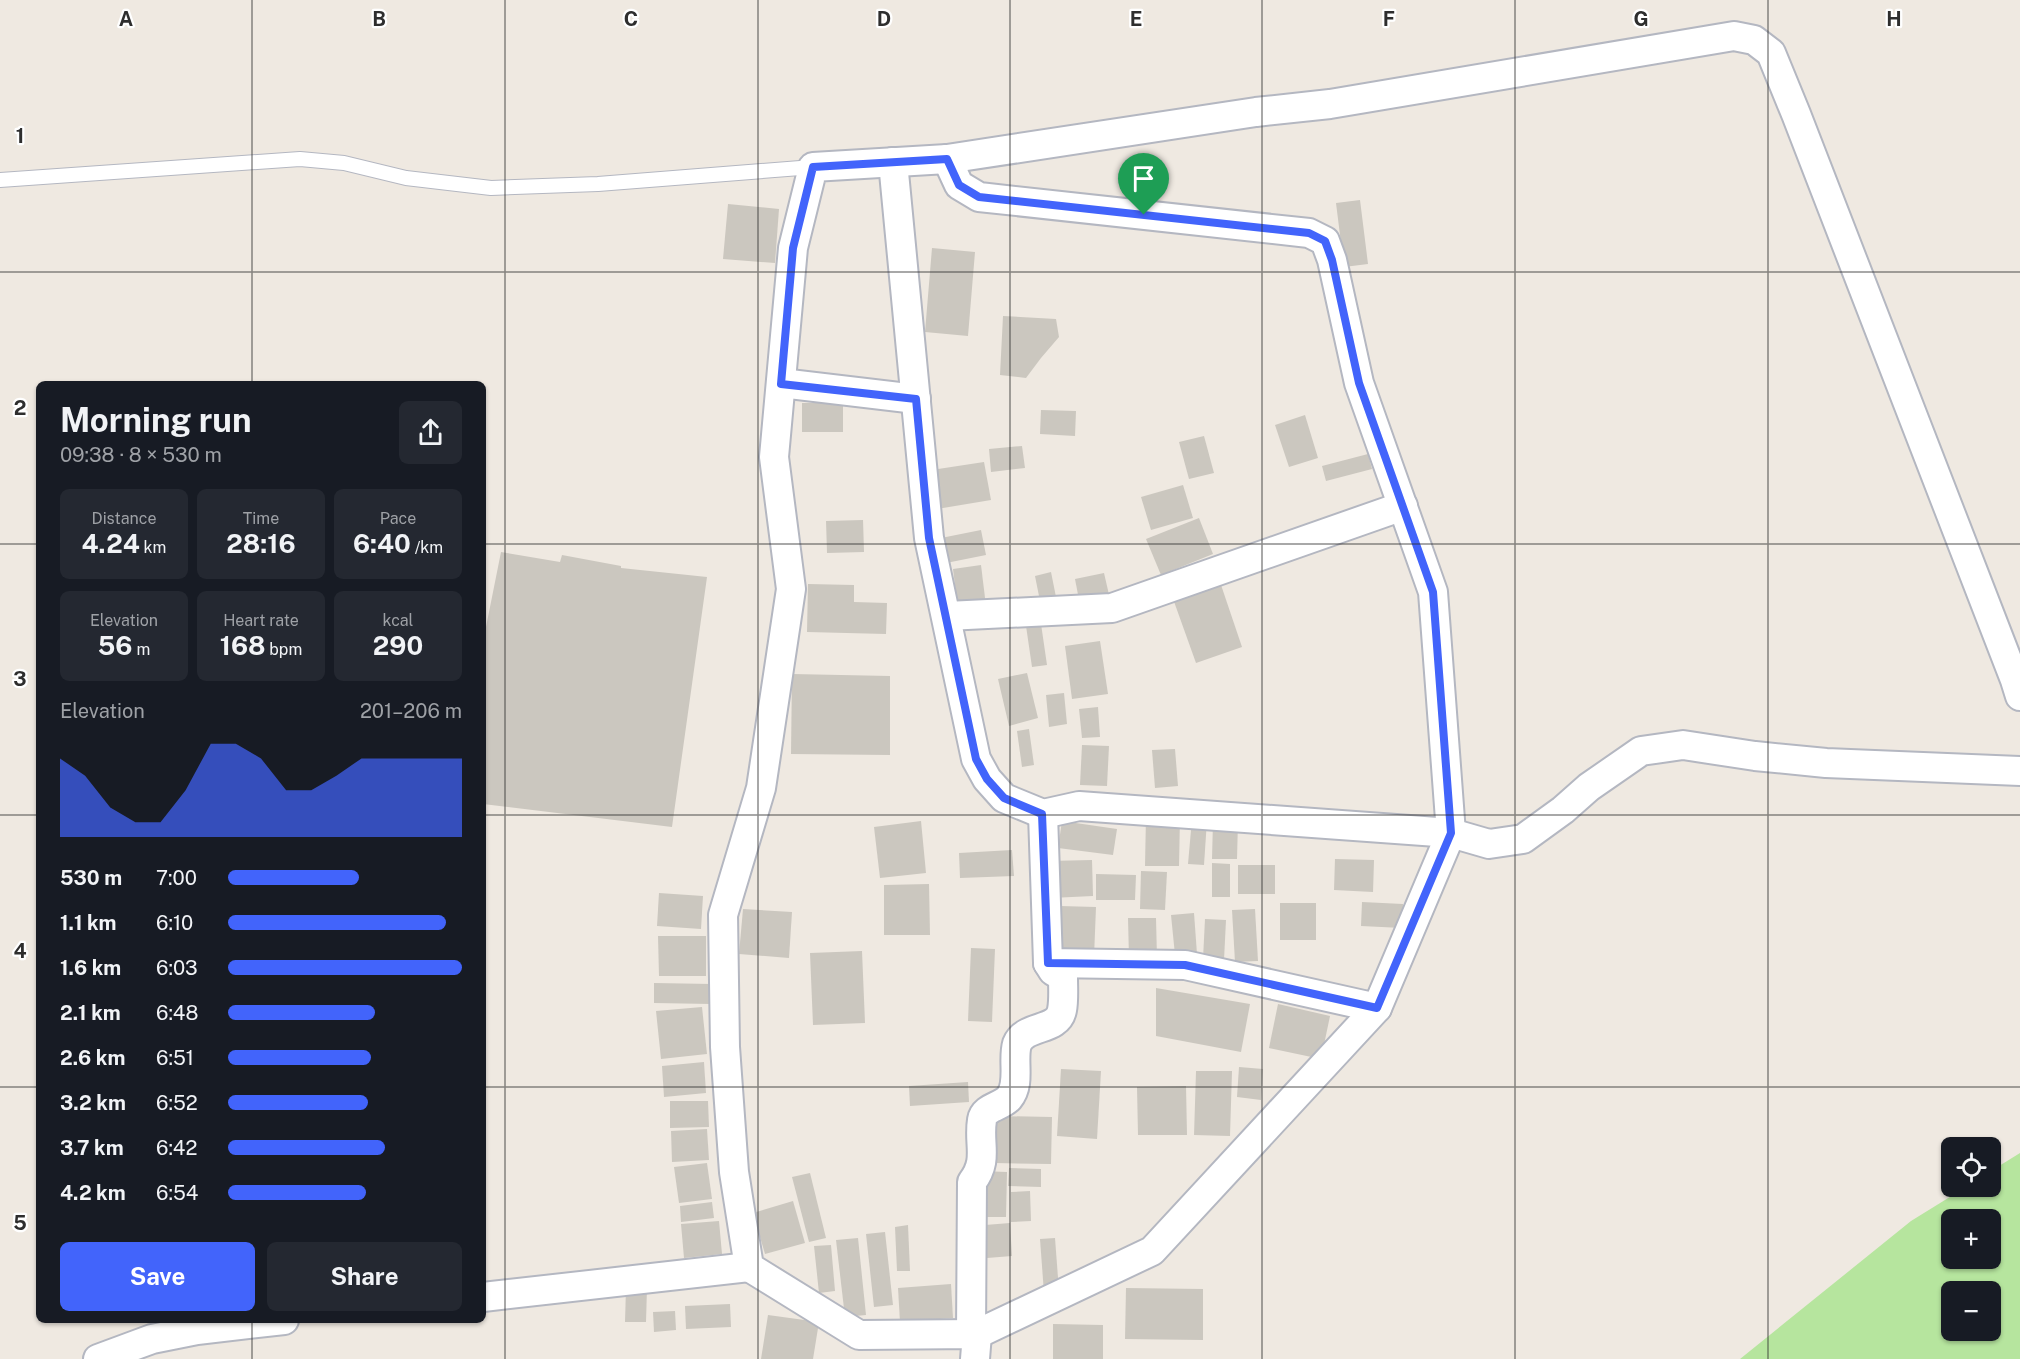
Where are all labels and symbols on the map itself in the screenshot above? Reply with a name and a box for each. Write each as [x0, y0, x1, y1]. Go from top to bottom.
text: A [119, 7, 133, 31]
text: B [372, 7, 386, 31]
text: C [624, 7, 638, 31]
text: D [877, 7, 891, 31]
text: E [1130, 7, 1142, 31]
text: F [1383, 7, 1395, 31]
text: G [1633, 7, 1649, 31]
text: H [1886, 7, 1902, 31]
text: 1 [16, 124, 24, 148]
pin [1118, 153, 1169, 215]
text: 2 [14, 396, 26, 420]
text: 3 [13, 667, 27, 691]
text: 4 [13, 939, 27, 963]
text: 5 [13, 1211, 27, 1235]

